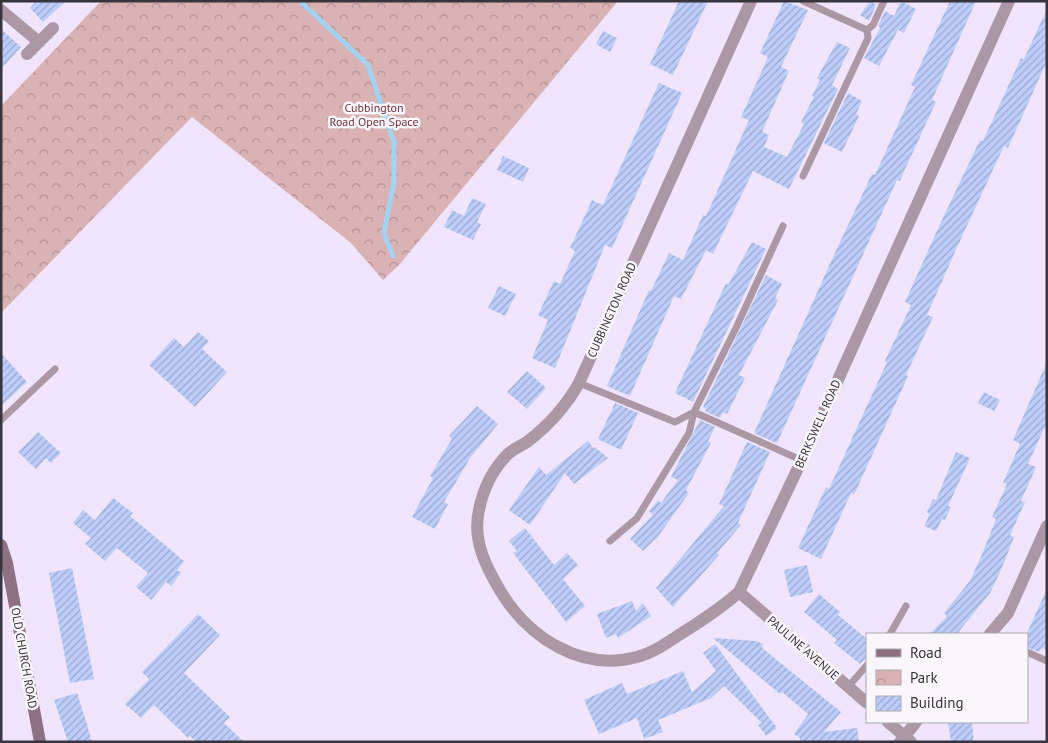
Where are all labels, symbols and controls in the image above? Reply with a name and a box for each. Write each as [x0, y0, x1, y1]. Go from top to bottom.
park label: Cubbington Road Open Space [329, 100, 419, 129]
street label: CUBBINGTON ROAD [584, 260, 639, 360]
street label: BERKSWELL ROAD [791, 377, 844, 470]
street label: OLD CHURCH ROAD [8, 606, 41, 710]
street label: PAULINE AVENUE [764, 612, 842, 683]
legend [866, 633, 1028, 723]
text: Road [910, 643, 942, 662]
text: Park [910, 668, 938, 687]
text: Building [910, 693, 964, 712]

